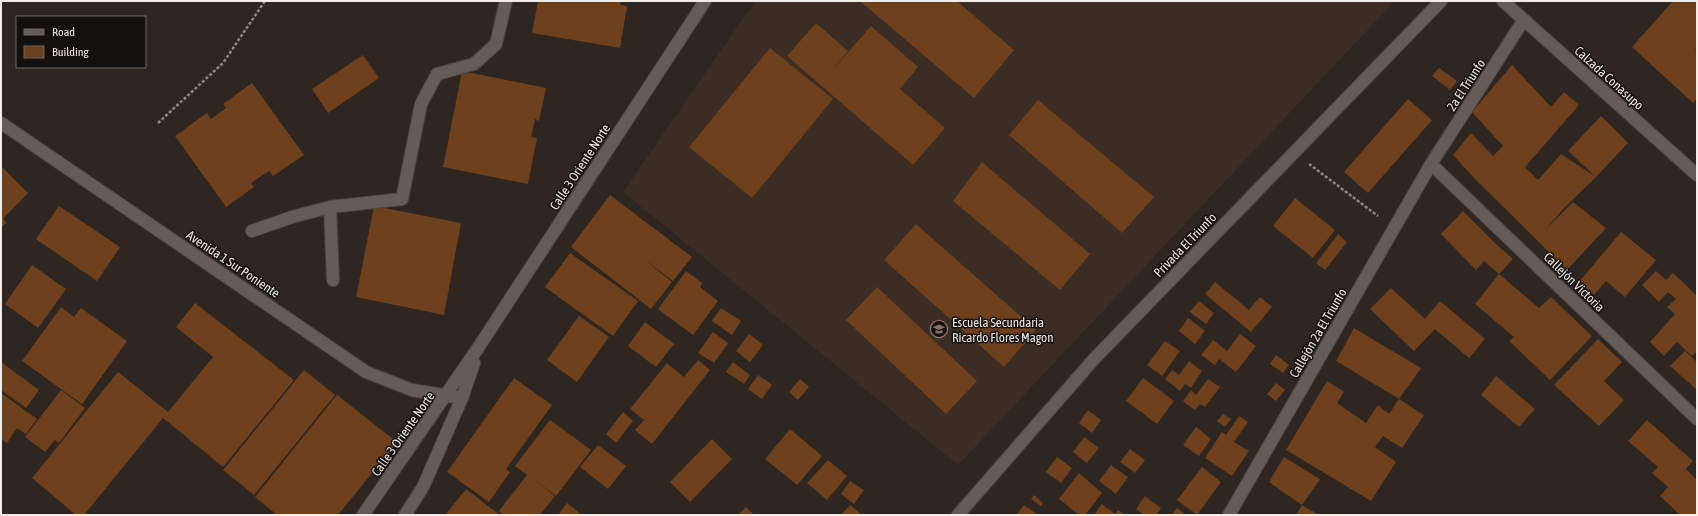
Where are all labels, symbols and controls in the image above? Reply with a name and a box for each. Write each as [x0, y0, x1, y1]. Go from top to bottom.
legend [16, 16, 146, 68]
text: Road [52, 25, 75, 39]
street label: Calzada Conasupo [1571, 43, 1647, 113]
text: Building [52, 45, 90, 59]
street label: 2a El Triunfo [1444, 56, 1488, 114]
street label: Calle 3 Oriente Norte [547, 121, 613, 213]
street label: Privada El Triunfo [1151, 210, 1219, 280]
street label: Avenida 1 Sur Poniente [183, 227, 283, 301]
street label: Callejón Victoria [1541, 249, 1607, 315]
street label: Callejón 2a El Triunfo [1286, 286, 1350, 380]
place label: Escuela Secundaria Ricardo Flores Magon [952, 315, 1054, 345]
school or university icon: Escuela Secundaria Ricardo Flores Magon [929, 319, 949, 339]
street label: Calle 3 Oriente Norte [368, 389, 438, 479]

